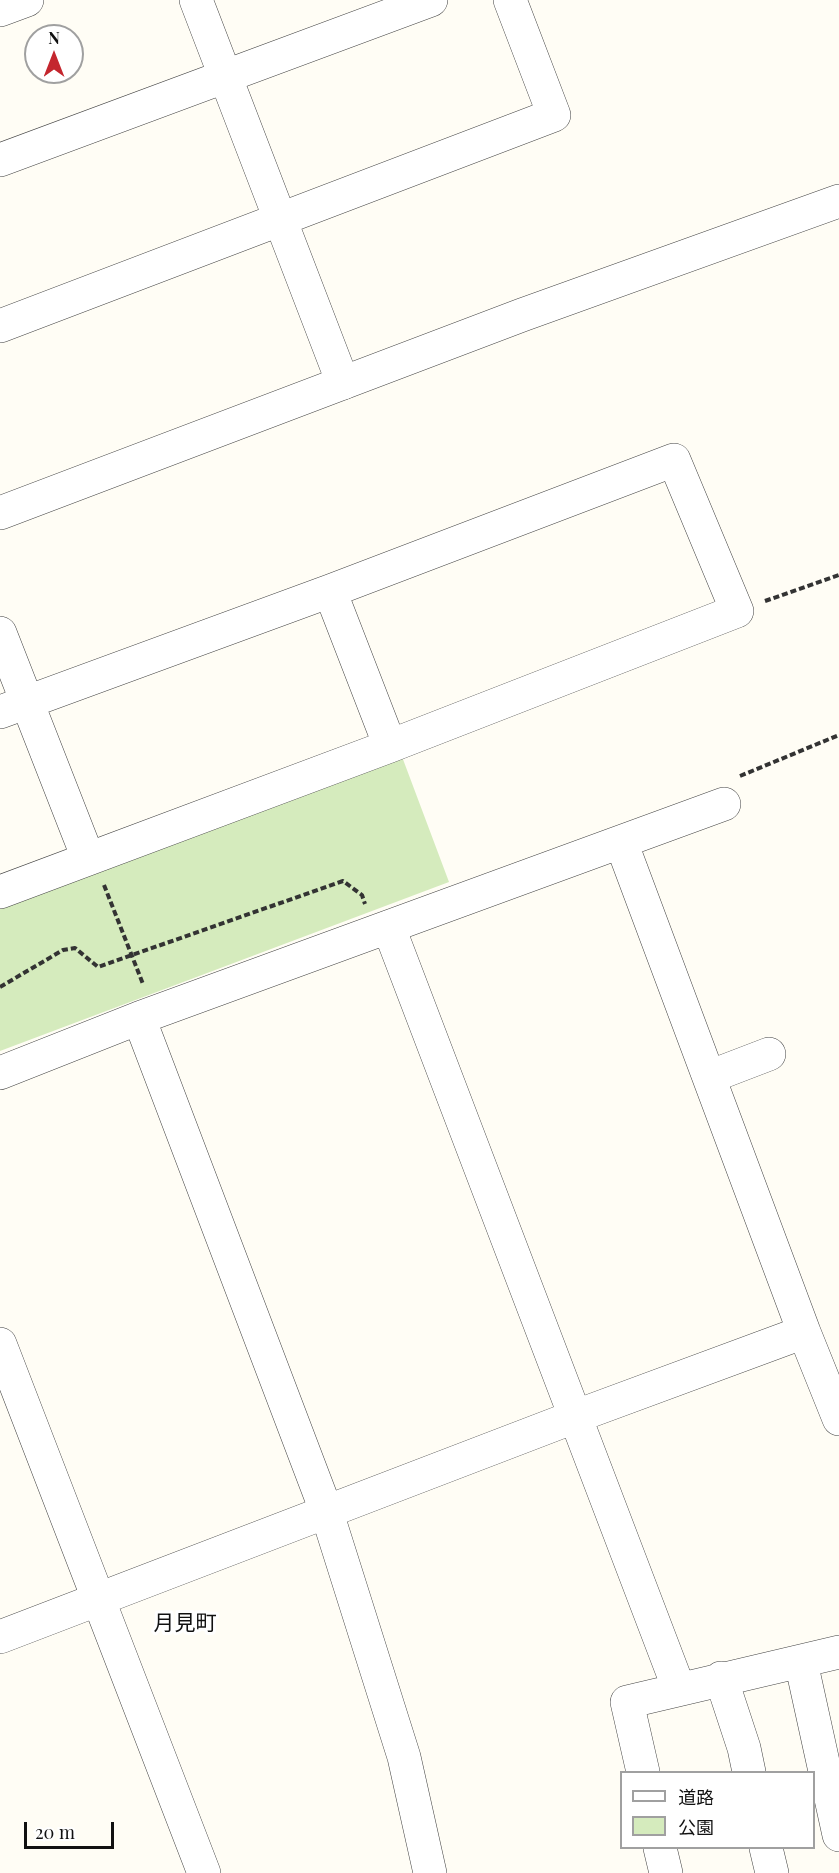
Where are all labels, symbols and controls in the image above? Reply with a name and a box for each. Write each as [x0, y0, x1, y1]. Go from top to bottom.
north arrow [24, 24, 84, 84]
text: N [48, 27, 60, 48]
district label: 月見町 [154, 1610, 216, 1636]
legend [620, 1771, 815, 1849]
text: 道路 [678, 1785, 714, 1809]
scale bar [27, 1810, 117, 1848]
text: 公園 [678, 1815, 714, 1839]
text: 20 m [35, 1820, 75, 1844]

